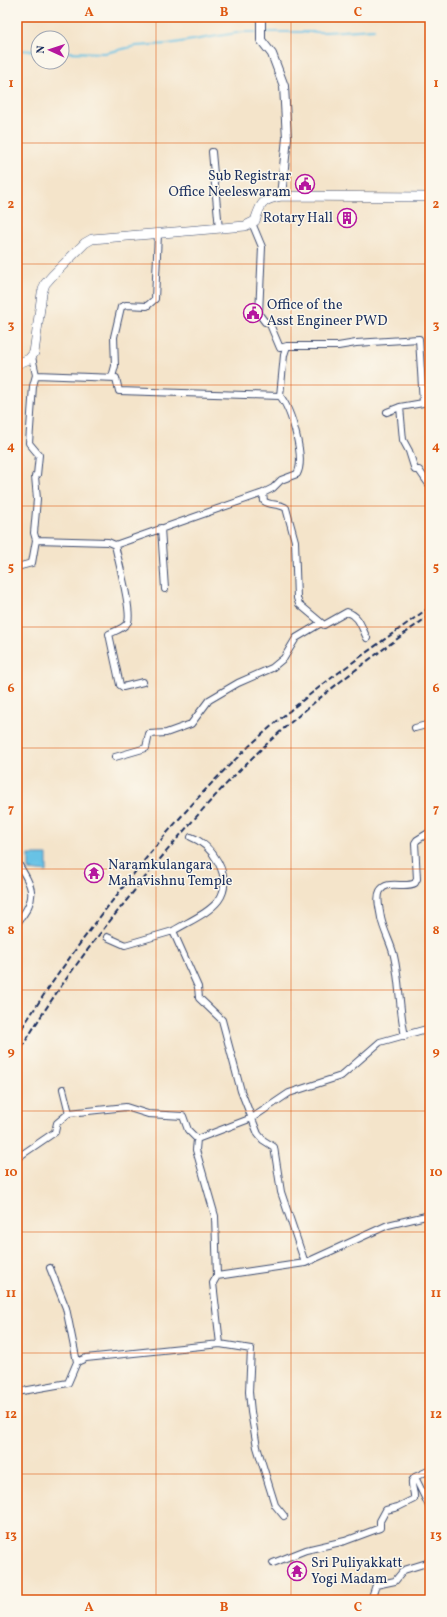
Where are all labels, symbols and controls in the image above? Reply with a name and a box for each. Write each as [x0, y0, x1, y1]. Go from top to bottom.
text: A [84, 4, 94, 22]
text: B [220, 4, 229, 22]
text: C [354, 4, 362, 22]
north arrow [30, 30, 70, 70]
text: N [34, 45, 49, 54]
text: 1 [8, 75, 14, 93]
text: 1 [433, 75, 439, 93]
place label: Sub Registrar Office Neeleswaram [169, 167, 291, 202]
public building icon: Sub Registrar Office Neeleswaram [294, 173, 316, 195]
text: 2 [8, 196, 15, 214]
text: 2 [433, 196, 440, 214]
building icon: Rotary Hall [336, 207, 358, 229]
place label: Rotary Hall [263, 209, 333, 228]
place label: Office of the Asst Engineer PWD [267, 296, 387, 331]
public building icon: Office of the Asst Engineer PWD [242, 302, 264, 324]
text: 3 [8, 317, 15, 335]
text: 3 [433, 317, 440, 335]
text: 4 [7, 438, 15, 456]
text: 4 [432, 438, 440, 456]
text: 5 [8, 559, 14, 577]
text: 5 [433, 559, 439, 577]
text: 6 [7, 680, 15, 698]
text: 6 [432, 680, 440, 698]
text: 7 [8, 801, 14, 819]
text: 7 [433, 801, 439, 819]
place label: Naramkulangara Mahavishnu Temple [108, 856, 233, 891]
temple icon: Naramkulangara Mahavishnu Temple [83, 862, 105, 884]
text: 8 [7, 922, 15, 940]
text: 8 [432, 922, 440, 940]
text: 9 [7, 1043, 15, 1061]
text: 9 [432, 1043, 440, 1061]
text: 10 [4, 1164, 18, 1182]
text: 10 [429, 1164, 443, 1182]
text: 11 [6, 1285, 16, 1303]
text: 11 [431, 1285, 441, 1303]
text: 12 [5, 1406, 17, 1424]
text: 12 [430, 1406, 442, 1424]
text: 13 [5, 1527, 17, 1545]
text: 13 [430, 1527, 442, 1545]
place label: Sri Puliyakkatt Yogi Madam [311, 1554, 402, 1589]
temple icon: Sri Puliyakkatt Yogi Madam [286, 1560, 308, 1582]
text: A [84, 1599, 94, 1617]
text: B [220, 1599, 229, 1617]
text: C [354, 1599, 362, 1617]

